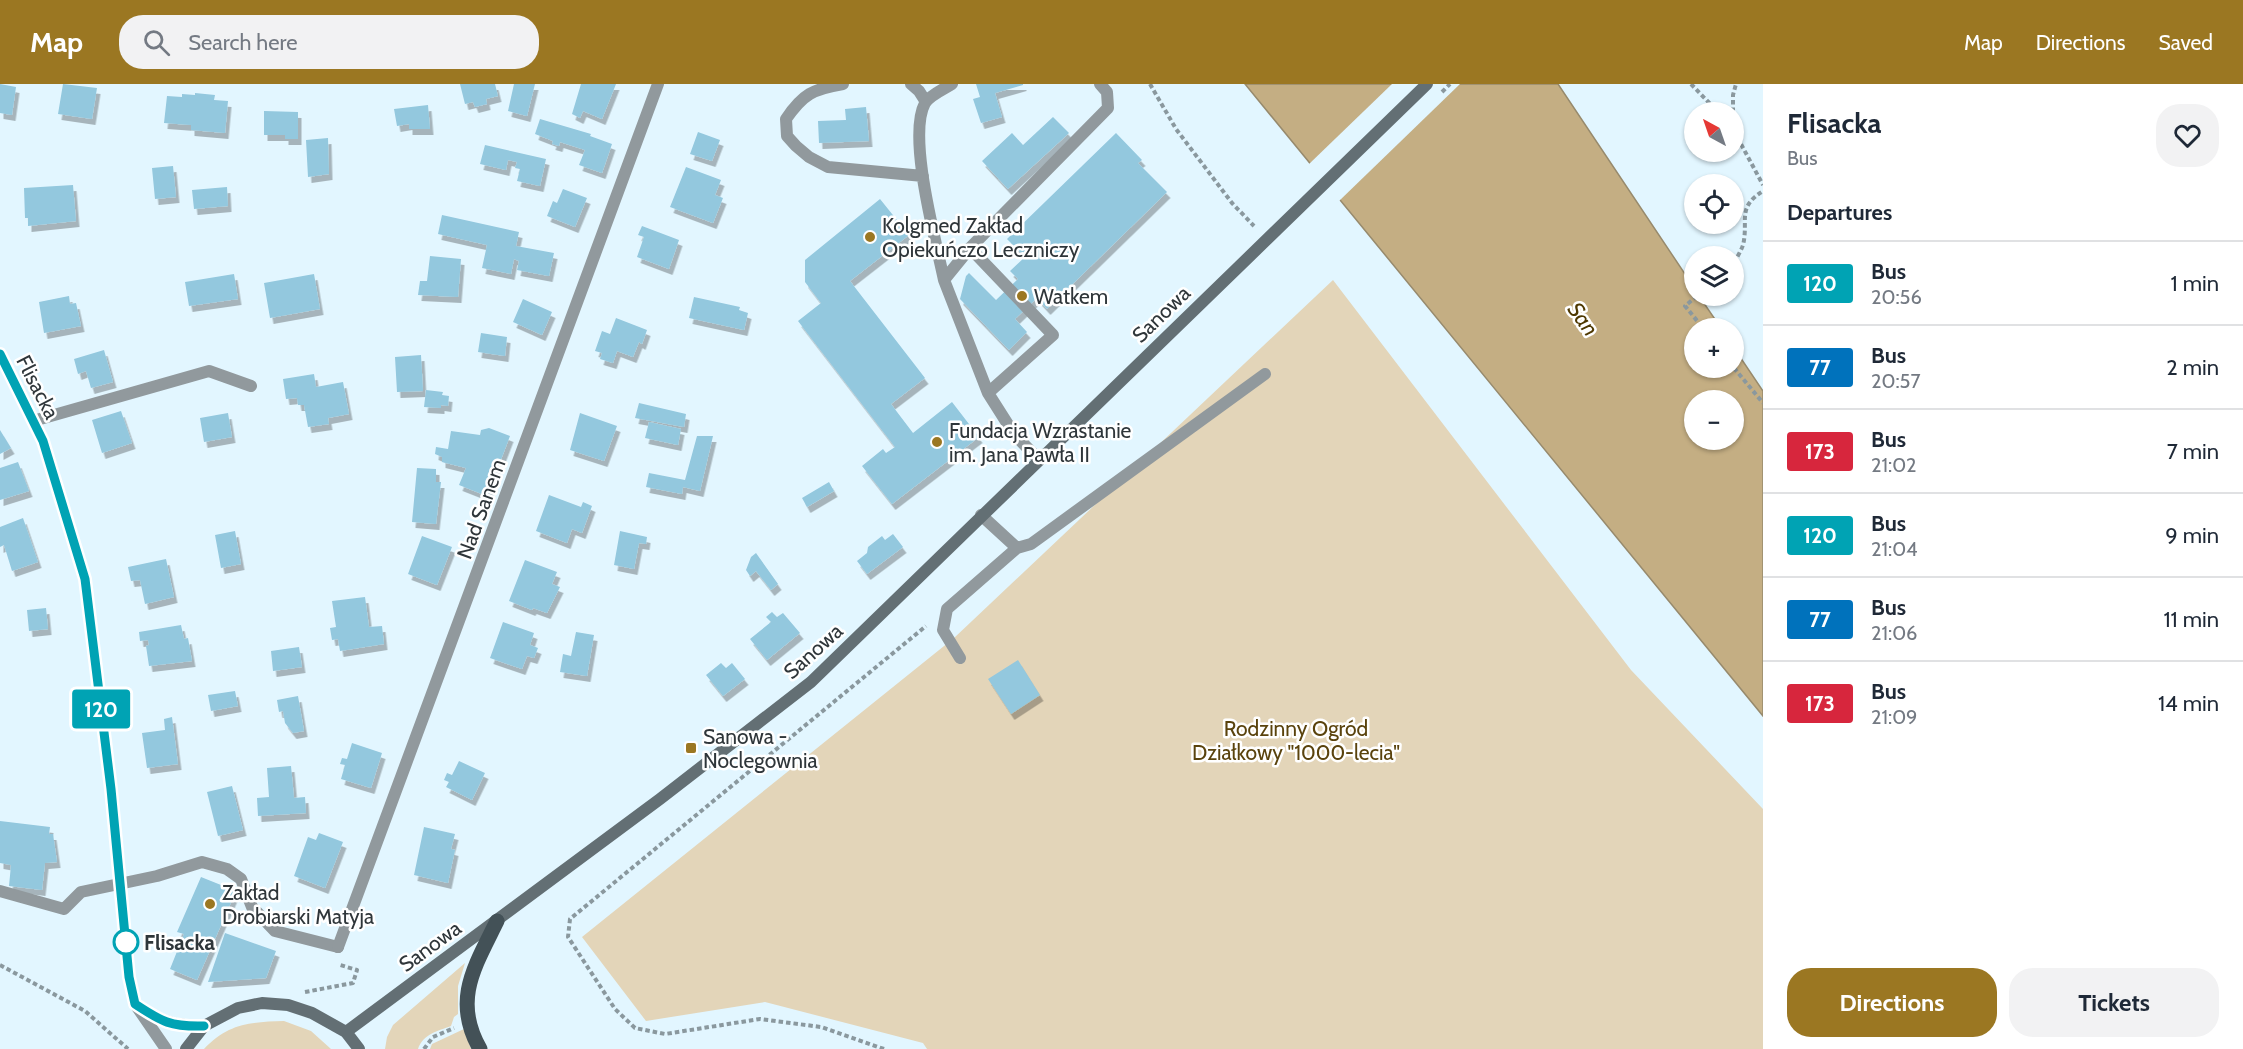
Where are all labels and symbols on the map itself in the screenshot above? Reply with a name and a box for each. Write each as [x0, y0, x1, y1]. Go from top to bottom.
north arrow [1684, 102, 1744, 162]
place label: Kolgmed Zakład Opiekuńczo Leczniczy [882, 213, 1080, 262]
marker: Kolgmed Zakład Opiekuńczo Leczniczy [863, 230, 877, 244]
street label: Sanowa [1127, 280, 1195, 348]
place label: Watkem [1034, 284, 1108, 309]
marker: Watkem [1015, 289, 1029, 303]
water label: San [1562, 297, 1604, 341]
street label: Flisacka [11, 351, 65, 423]
place label: Fundacja Wzrastanie im. Jana Pawła II [949, 418, 1132, 467]
marker: Fundacja Wzrastanie im. Jana Pawła II [930, 435, 944, 449]
street label: Nad Sanem [451, 456, 511, 562]
street label: Sanowa [778, 618, 848, 684]
line badge: 120 [66, 690, 136, 728]
park label: Rodzinny Ogród Działkowy "1000-lecia" [1192, 716, 1400, 765]
place label: Sanowa - Noclegownia [703, 724, 818, 773]
marker: Sanowa - Noclegownia [684, 741, 698, 755]
place label: Zakład Drobiarski Matyja [222, 880, 374, 930]
marker: Zakład Drobiarski Matyja [203, 897, 217, 911]
street label: Sanowa [394, 915, 466, 977]
marker: Flisacka [113, 929, 139, 955]
place label: Flisacka [144, 930, 215, 955]

